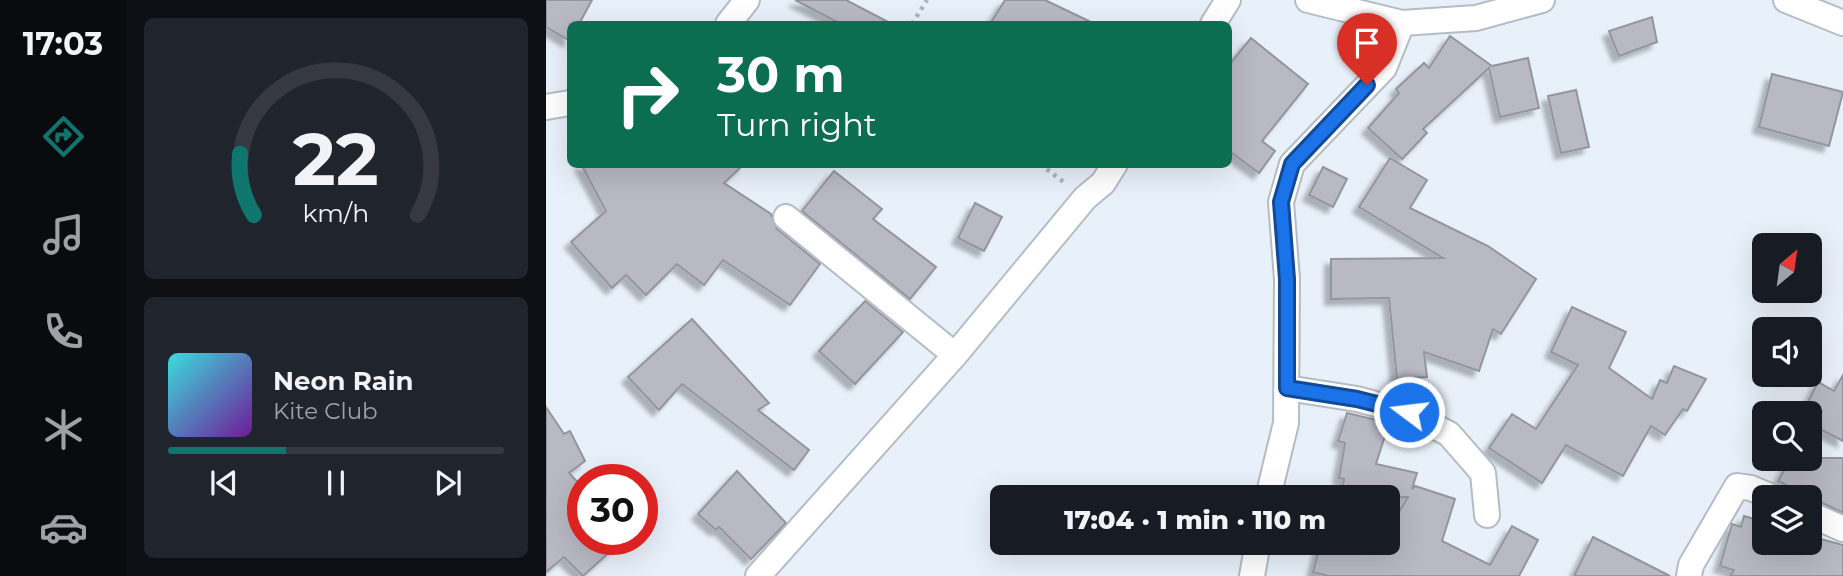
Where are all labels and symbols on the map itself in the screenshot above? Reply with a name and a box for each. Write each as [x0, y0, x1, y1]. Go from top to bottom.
pin [1337, 13, 1397, 85]
north arrow [1752, 233, 1822, 303]
position arrow [1372, 375, 1446, 449]
speed limit sign: 30 [567, 464, 658, 555]

